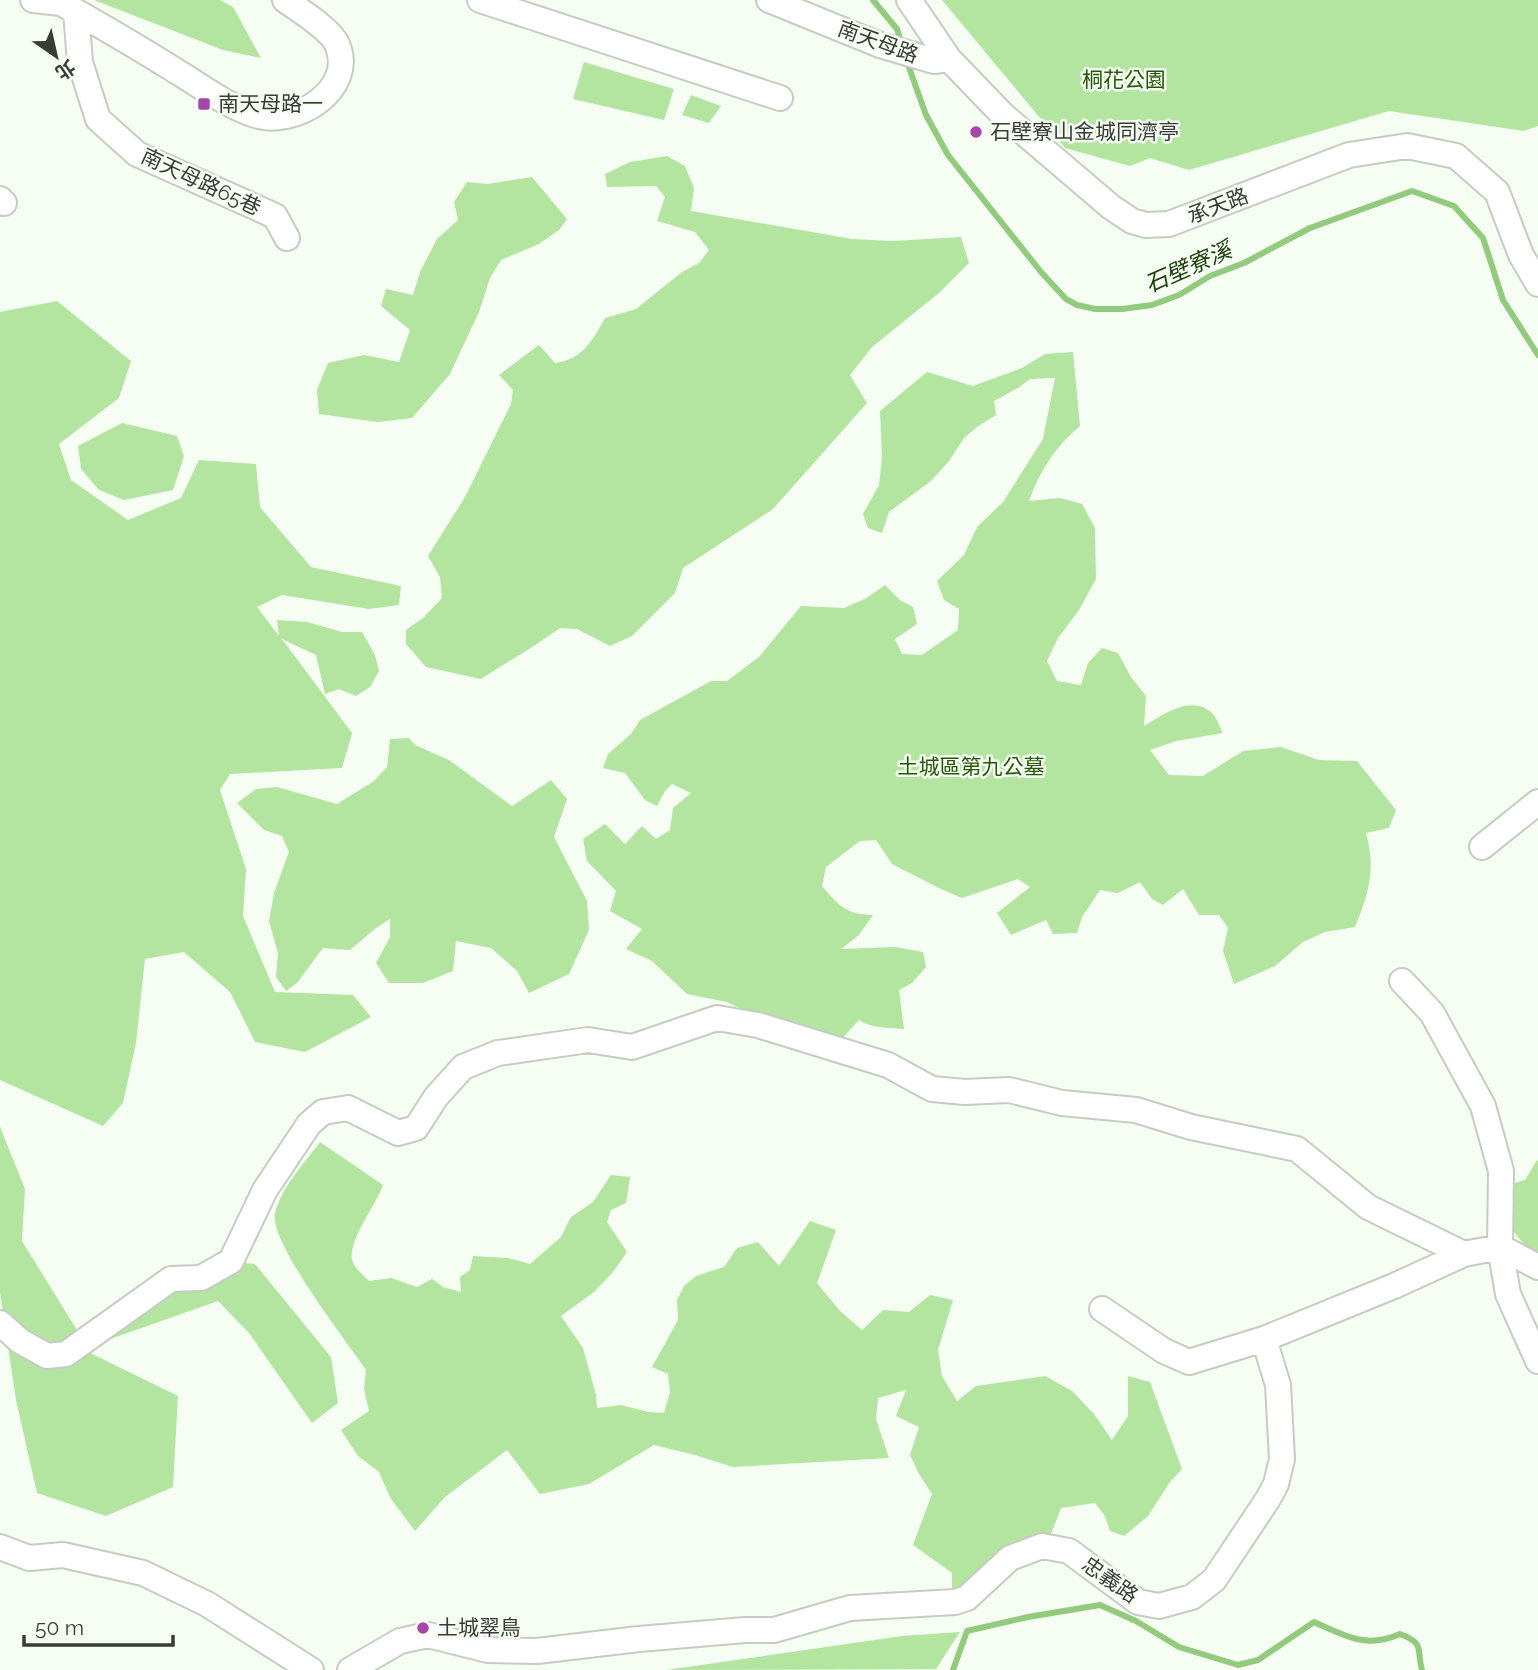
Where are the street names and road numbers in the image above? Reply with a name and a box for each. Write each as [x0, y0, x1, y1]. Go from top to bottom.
street label: 南天母路 [834, 15, 922, 68]
street label: 南天母路65巷 [137, 143, 265, 220]
street label: 承天路 [1184, 183, 1252, 228]
street label: 忠義路 [1077, 1551, 1143, 1608]

